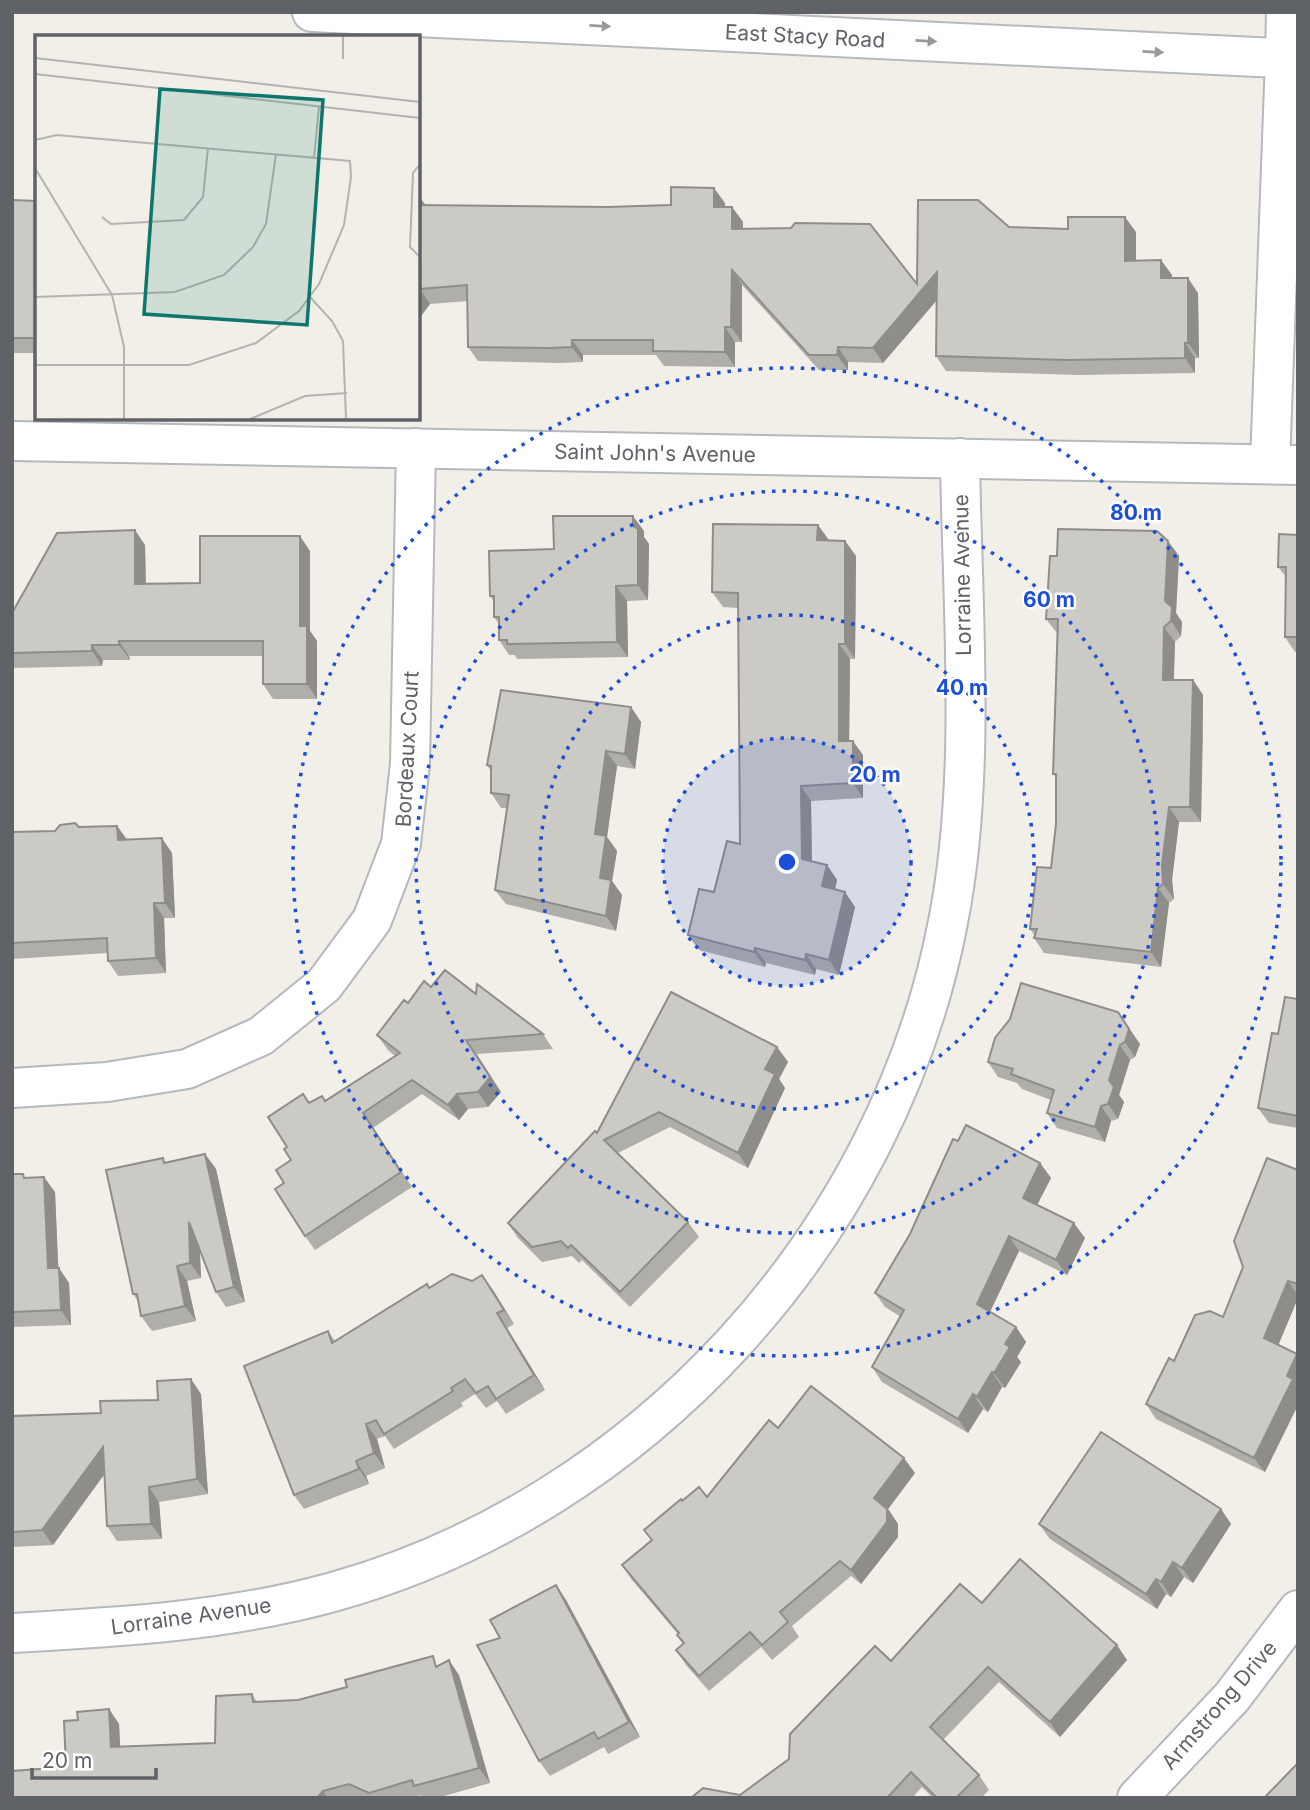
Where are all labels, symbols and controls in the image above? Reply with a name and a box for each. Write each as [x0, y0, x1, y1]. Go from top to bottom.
street label: East Stacy Road [724, 19, 886, 53]
one-way arrow [590, 21, 612, 32]
inset map [35, 35, 420, 420]
one-way arrow [915, 36, 937, 47]
one-way arrow [1142, 47, 1164, 58]
street label: Saint John's Avenue [554, 439, 756, 467]
street label: Lorraine Avenue [948, 494, 976, 656]
text: 80 m [1110, 500, 1162, 525]
text: 60 m [1023, 587, 1075, 612]
street label: Bordeaux Court [390, 670, 424, 828]
text: 40 m [936, 675, 988, 700]
text: 20 m [849, 762, 901, 787]
centre of rings [775, 850, 799, 874]
street label: Lorraine Avenue [109, 1592, 273, 1640]
street label: Armstrong Drive [1156, 1635, 1282, 1775]
scale bar [32, 1736, 156, 1780]
text: 20 m [42, 1748, 92, 1773]

